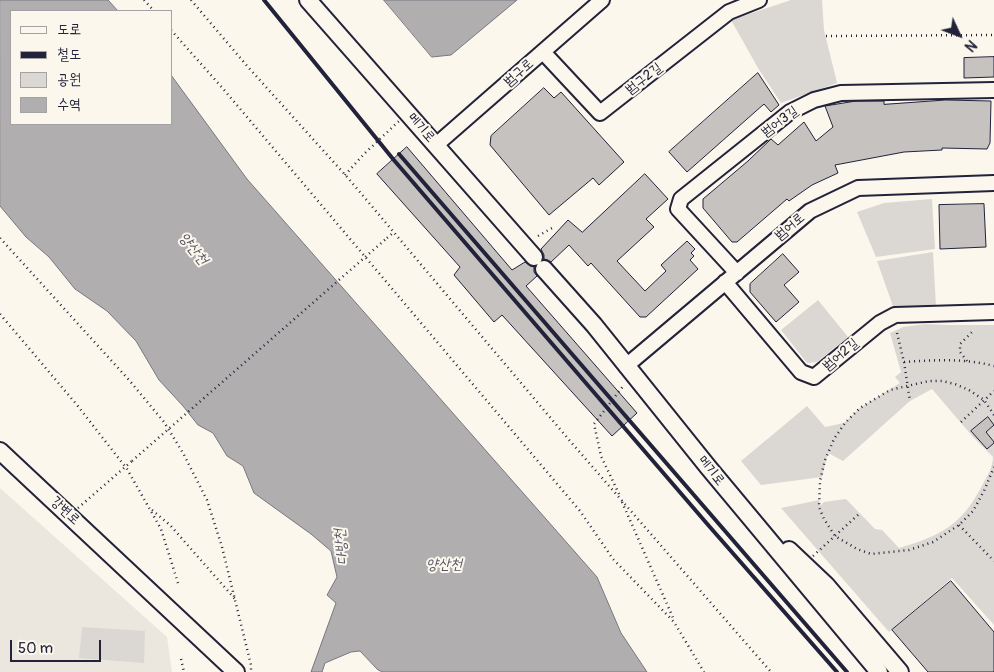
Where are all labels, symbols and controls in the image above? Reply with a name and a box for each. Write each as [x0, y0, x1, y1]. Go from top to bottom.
legend [10, 10, 172, 125]
north arrow [934, 10, 984, 60]
text: 도로 [57, 20, 81, 39]
text: N [961, 36, 980, 55]
text: 철도 [57, 45, 81, 64]
street label: 범구로 [501, 56, 537, 90]
street label: 범구2길 [622, 60, 666, 98]
text: 공원 [57, 70, 81, 89]
text: 수역 [57, 95, 81, 114]
street label: 범어3길 [758, 103, 802, 141]
street label: 메기로 [404, 110, 438, 146]
street label: 범어로 [772, 210, 808, 244]
water label: 양산천 [175, 229, 211, 269]
street label: 범어2길 [820, 335, 862, 375]
street label: 메기로 [694, 453, 728, 489]
street label: 강변로 [47, 493, 83, 529]
water label: 다방천 [331, 528, 353, 566]
water label: 양산천 [426, 556, 462, 574]
scale bar [12, 630, 104, 662]
text: 50 m [18, 639, 53, 658]

